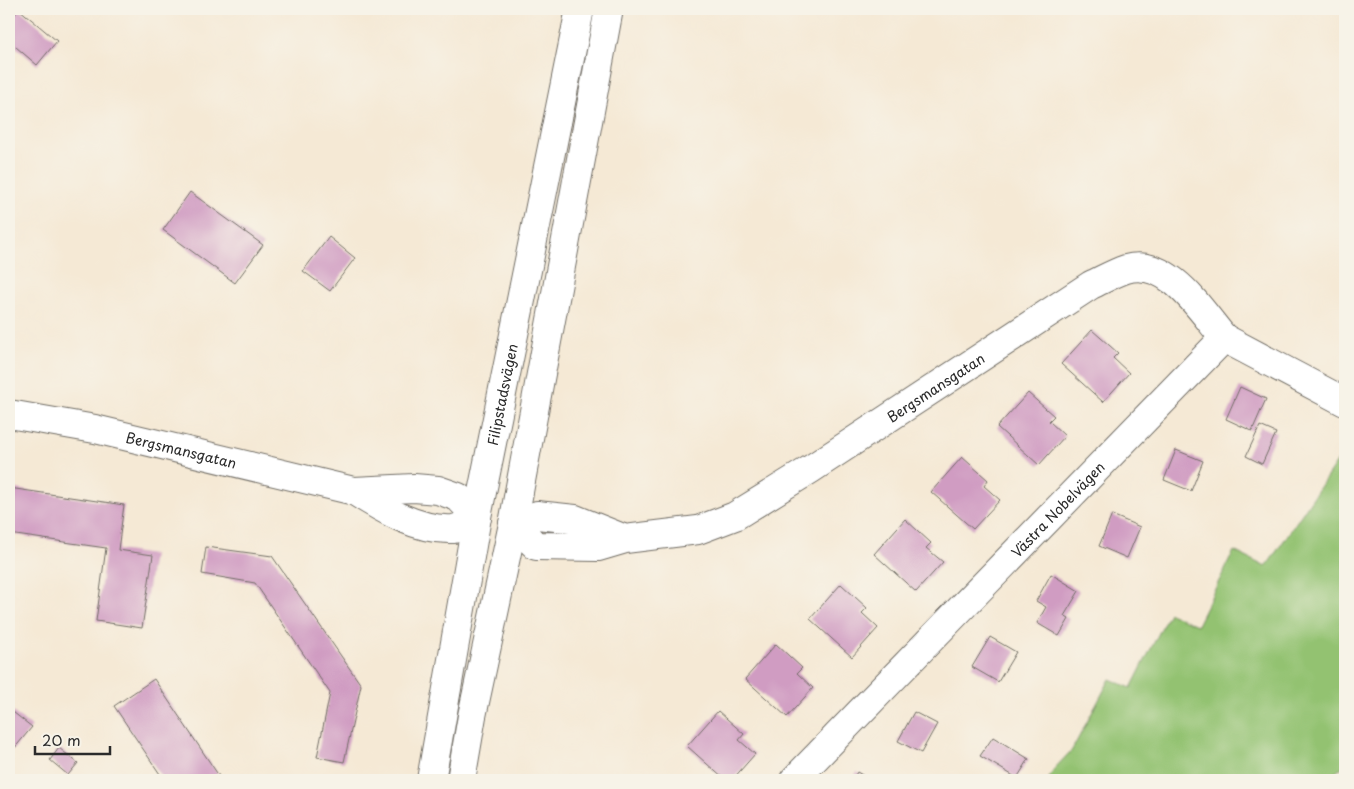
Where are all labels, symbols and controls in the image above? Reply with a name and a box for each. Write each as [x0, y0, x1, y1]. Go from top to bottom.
street label: Filipstadsvägen [481, 342, 522, 447]
street label: Bergsmansgatan [882, 347, 988, 427]
street label: Bergsmansgatan [124, 426, 239, 473]
street label: Västra Nobelvägen [1006, 456, 1109, 562]
scale bar [35, 724, 110, 756]
text: 20 m [42, 728, 81, 751]

